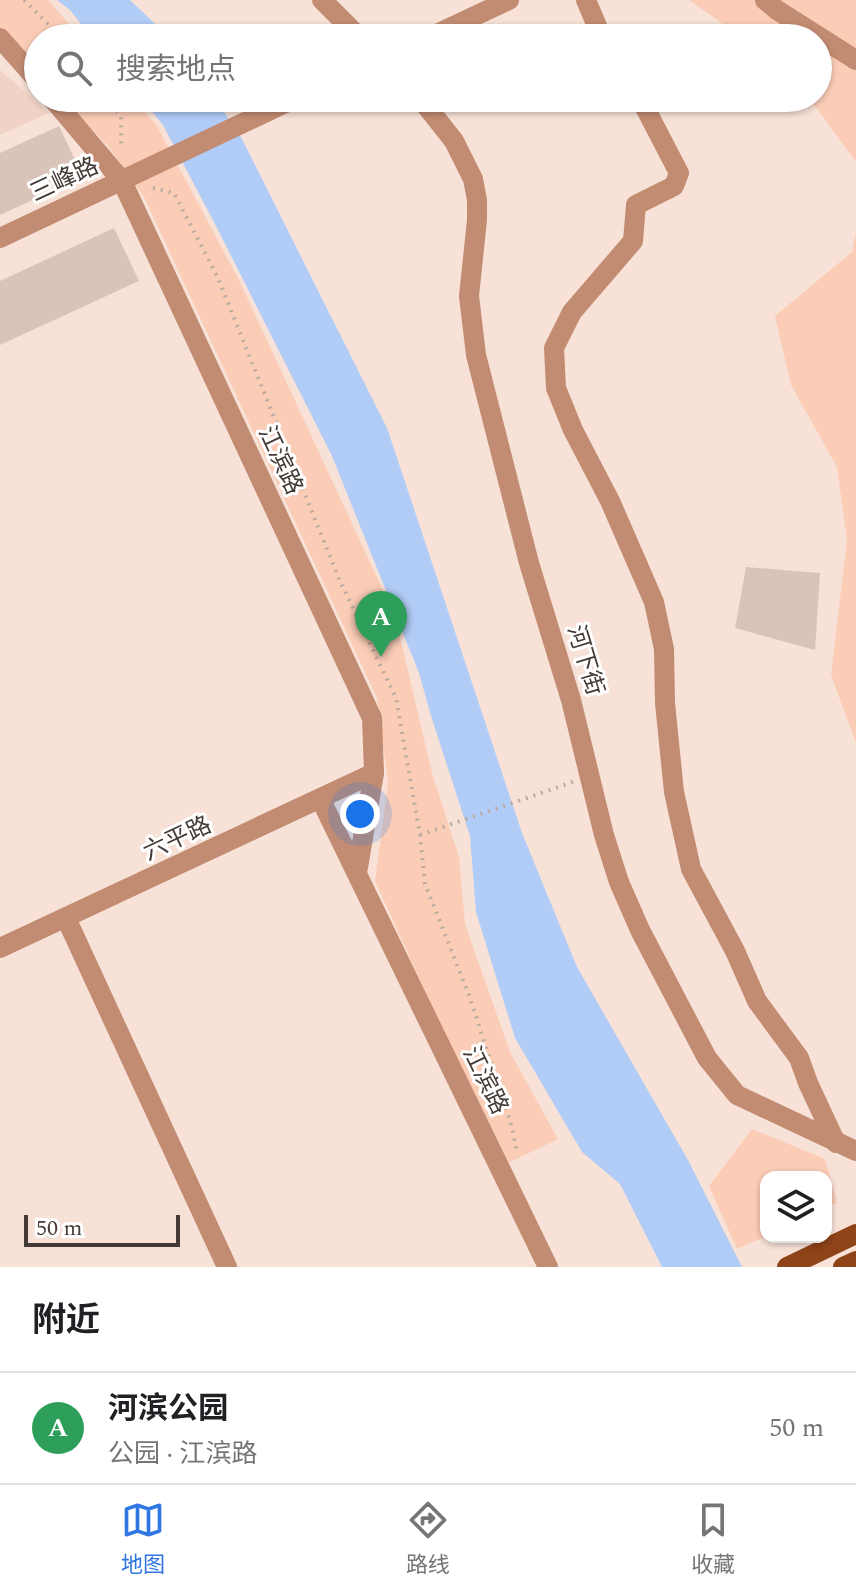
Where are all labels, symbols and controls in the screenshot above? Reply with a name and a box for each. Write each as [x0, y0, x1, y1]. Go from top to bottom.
search box [24, 24, 832, 112]
icon: search [52, 46, 96, 90]
text: 搜索地点 [116, 47, 236, 93]
street label: 三峰路 [24, 148, 105, 211]
street label: 江滨路 [249, 420, 312, 501]
pin: A [355, 591, 407, 657]
street label: 河下街 [557, 621, 613, 700]
your location [340, 794, 380, 834]
street label: 六平路 [137, 807, 218, 870]
street label: 江滨路 [453, 1040, 517, 1121]
map controls [760, 1171, 832, 1243]
button: layers [760, 1171, 832, 1243]
scale bar [24, 1211, 180, 1247]
text: 50 m [36, 1212, 82, 1245]
text: 附近 [32, 1295, 100, 1347]
text: 河滨公园 [108, 1386, 228, 1432]
text: A [48, 1408, 68, 1448]
text: 50 m [769, 1408, 824, 1448]
text: 公园 · 江滨路 [108, 1434, 258, 1474]
tab: 地图 [121, 1498, 165, 1582]
tab: 路线 [406, 1498, 450, 1582]
tab: 收藏 [691, 1498, 735, 1582]

